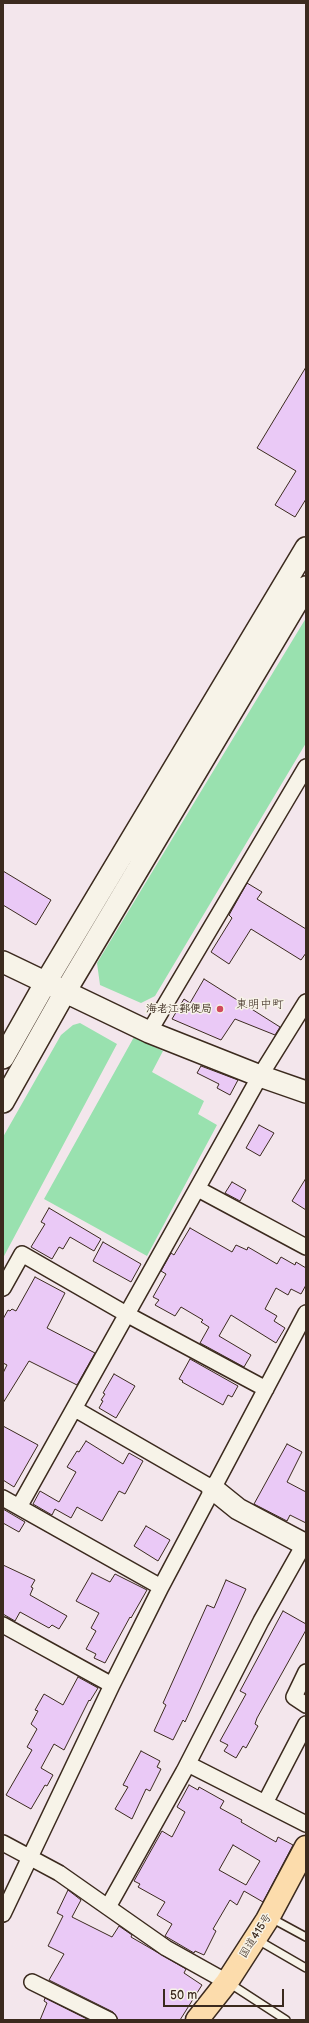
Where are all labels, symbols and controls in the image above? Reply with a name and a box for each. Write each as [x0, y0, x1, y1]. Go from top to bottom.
district label: 東明中町 [236, 998, 284, 1012]
place label: 海老江郵便局 [146, 1002, 212, 1016]
marker: 海老江郵便局 [215, 1004, 225, 1014]
street label: 国道415号 [237, 1911, 275, 1961]
scale bar [165, 1981, 286, 2007]
text: 50 m [170, 1988, 197, 2003]

